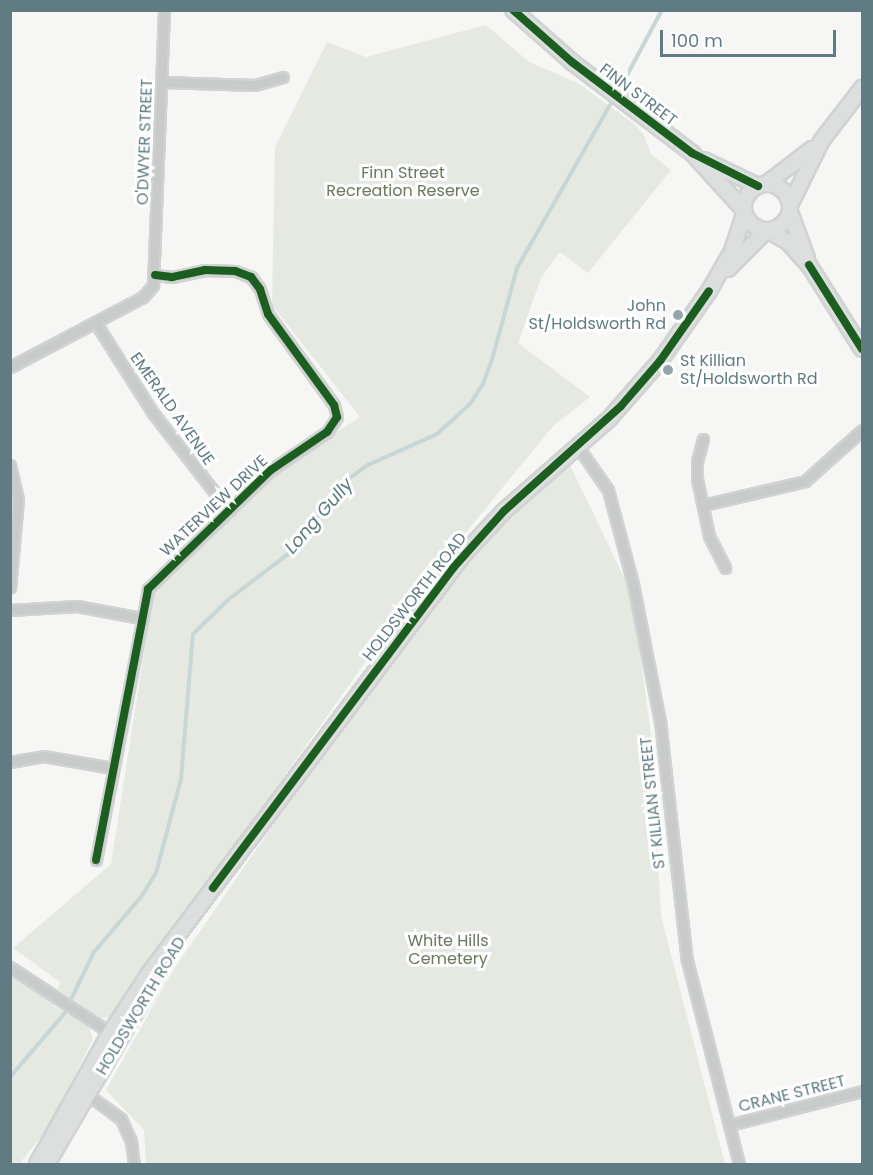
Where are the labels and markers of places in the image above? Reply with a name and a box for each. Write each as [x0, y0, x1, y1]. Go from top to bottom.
place label: John St/Holdsworth Rd [529, 296, 666, 334]
marker: John St/Holdsworth Rd [671, 308, 685, 322]
place label: St Killian St/Holdsworth Rd [680, 351, 817, 389]
marker: St Killian St/Holdsworth Rd [661, 363, 675, 377]

